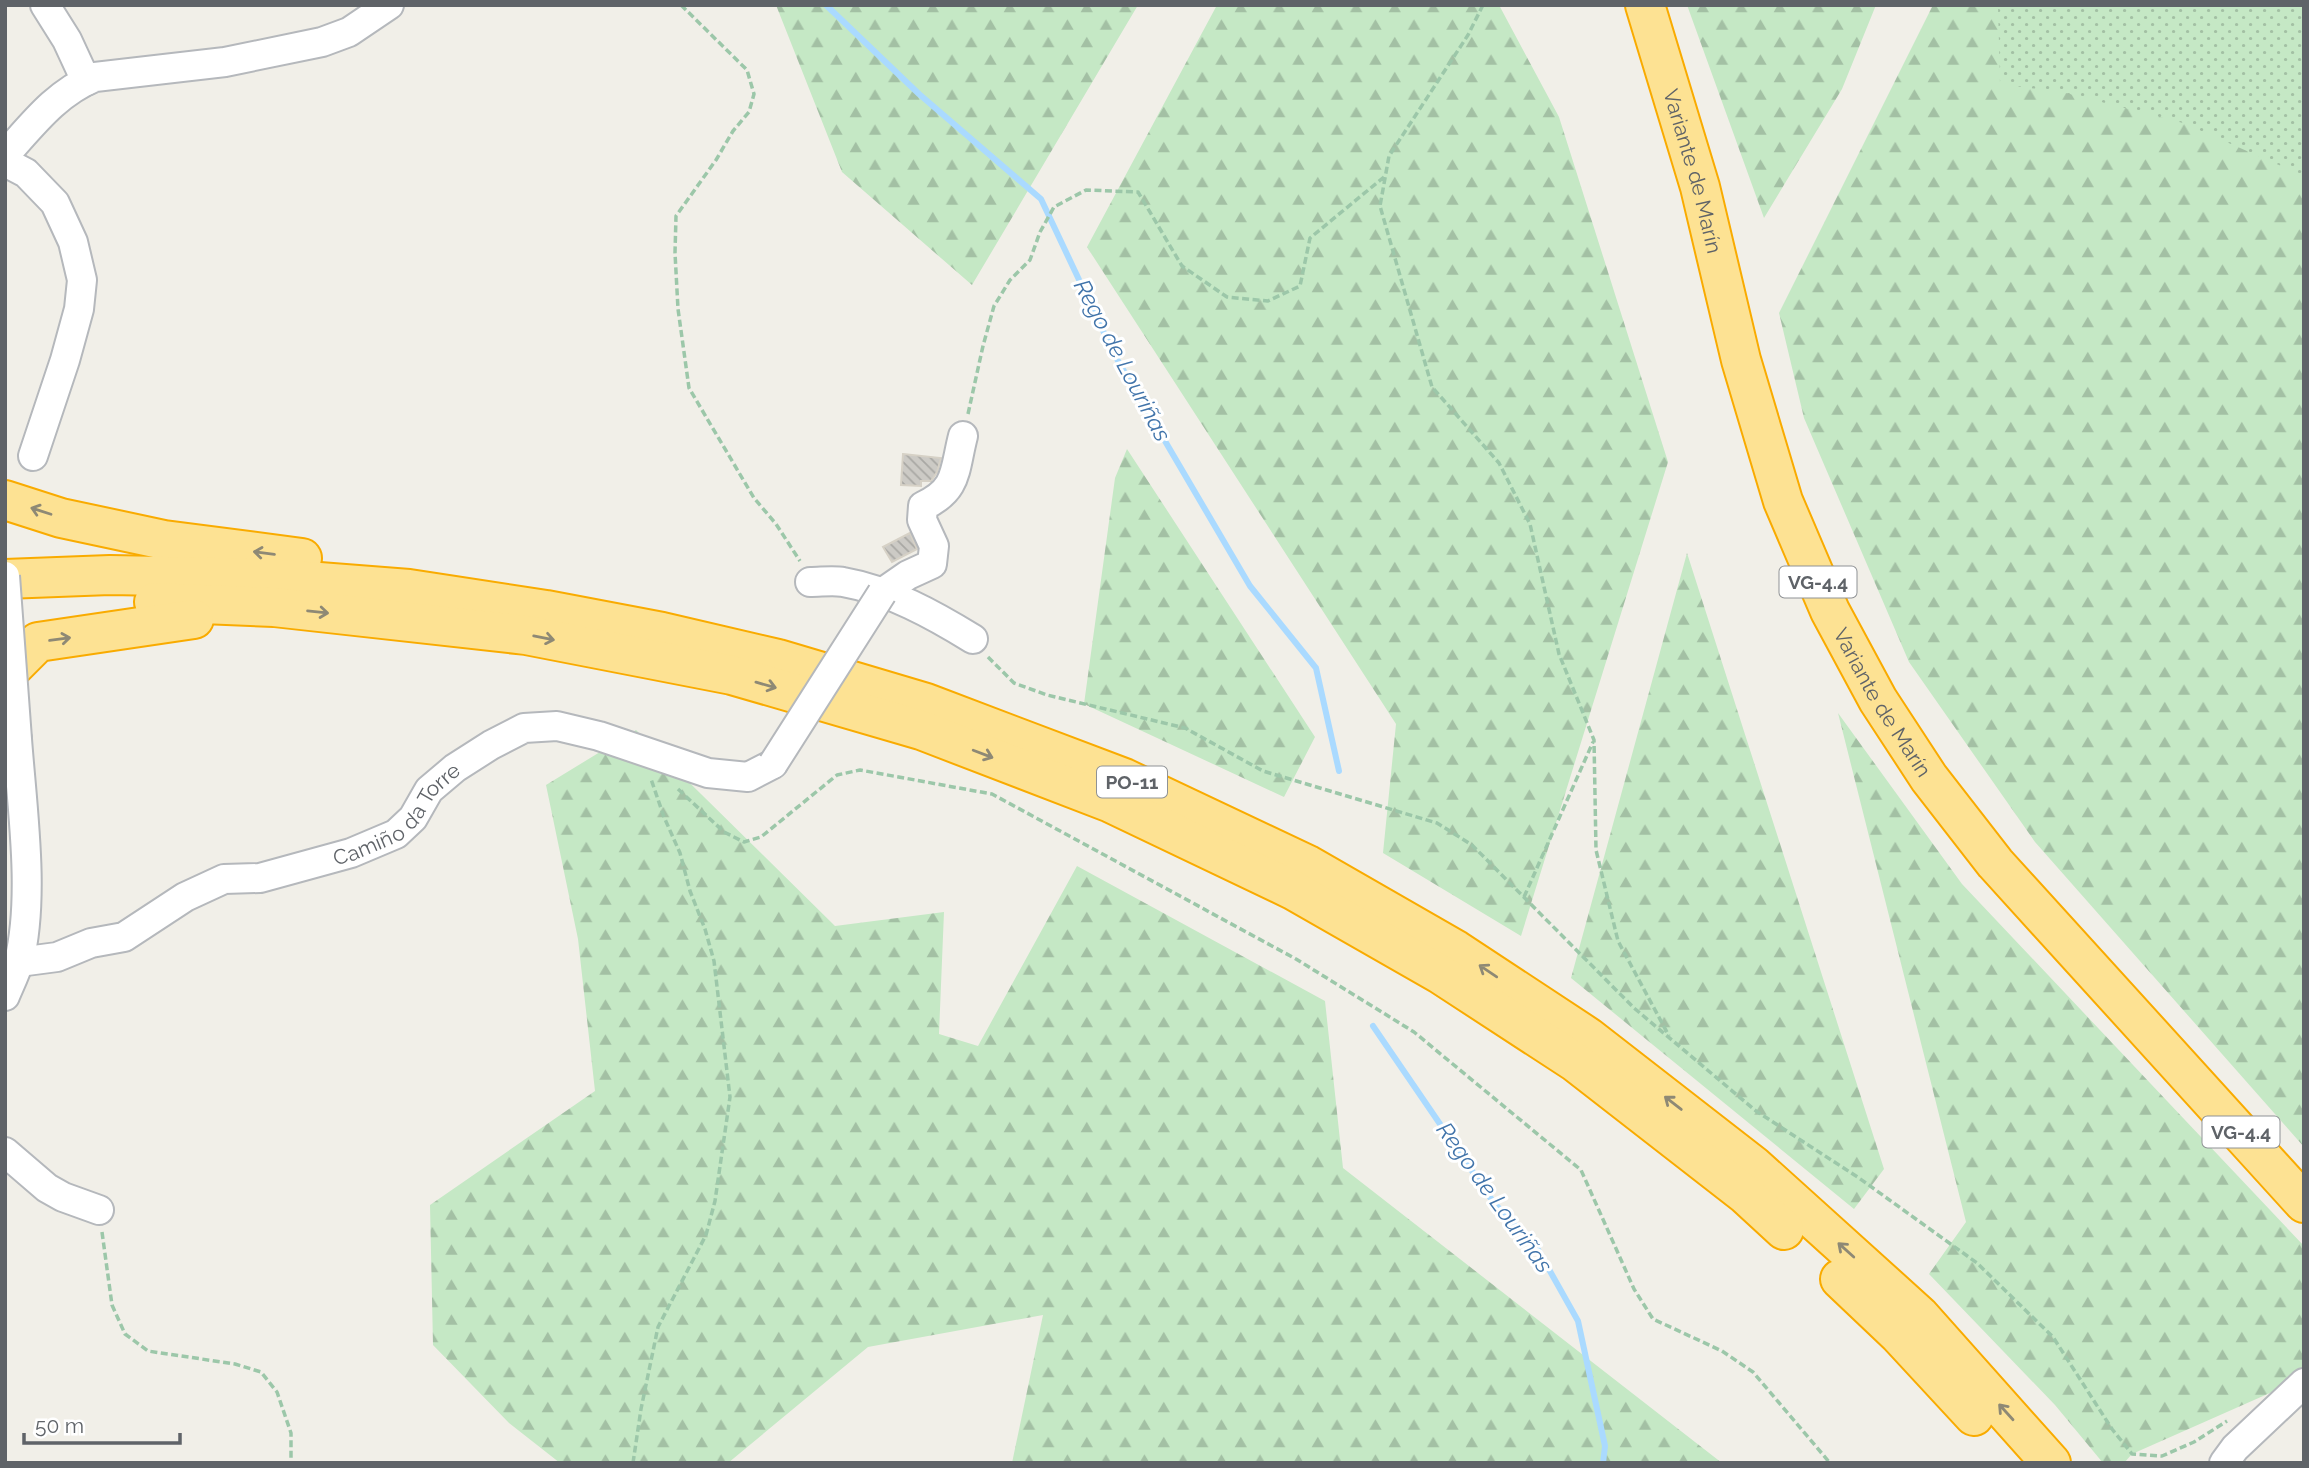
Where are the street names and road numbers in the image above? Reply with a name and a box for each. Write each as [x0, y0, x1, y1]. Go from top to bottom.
street label: Variante de Marín [1659, 86, 1728, 256]
road number: VG-4.4 [1780, 566, 1856, 597]
street label: Variante de Marín [1829, 623, 1937, 781]
street label: Camiño da Torre [330, 757, 465, 870]
road number: PO-11 [1097, 766, 1167, 797]
road number: VG-4.4 [2202, 1116, 2280, 1148]

